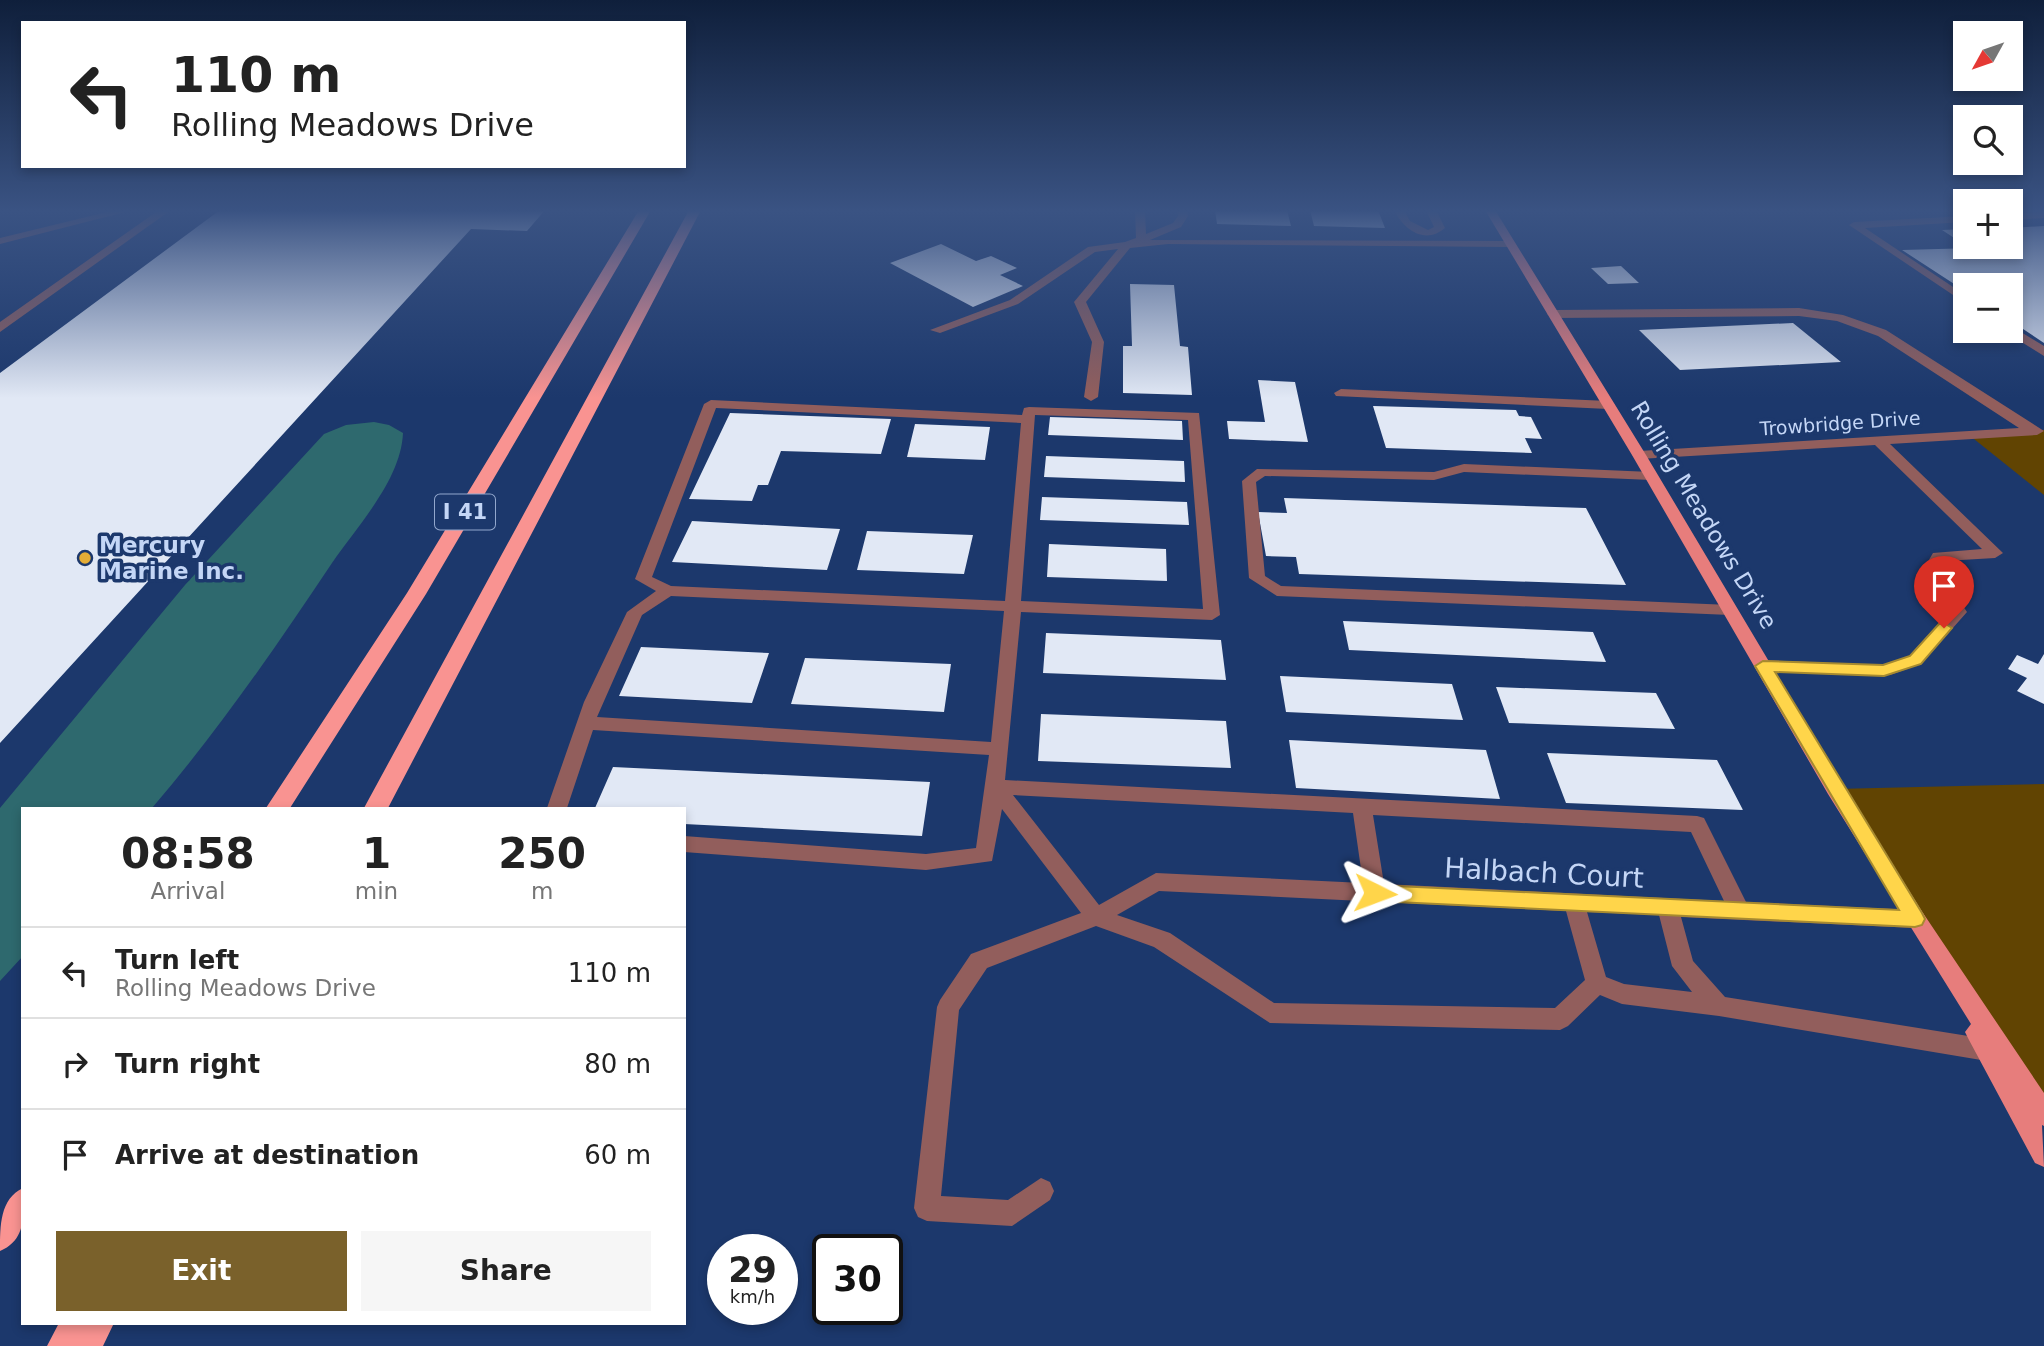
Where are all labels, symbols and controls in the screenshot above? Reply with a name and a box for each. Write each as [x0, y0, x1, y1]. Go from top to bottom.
north arrow [1953, 21, 2023, 91]
map controls [1953, 21, 2023, 343]
text: 110 m [171, 47, 341, 104]
icon: left [56, 49, 147, 140]
button: search [1953, 105, 2023, 175]
text: Rolling Meadows Drive [171, 106, 534, 144]
button: + [1953, 189, 2023, 259]
button: − [1953, 273, 2023, 343]
street label: Rolling Meadows Drive [1626, 396, 1782, 634]
street label: Trowbridge Drive [1758, 406, 1921, 440]
road number: I 41 [435, 494, 495, 530]
place label: Mercury Marine Inc. [99, 532, 244, 584]
marker: Mercury Marine Inc. [77, 550, 93, 566]
pin [1914, 556, 1974, 628]
icon: arrive [1925, 567, 1963, 605]
text: 08:58 [121, 829, 255, 878]
text: 1 [362, 829, 391, 878]
text: 250 [498, 829, 586, 878]
street label: Halbach Court [1443, 851, 1645, 895]
position arrow [1338, 856, 1412, 930]
text: Arrival [151, 878, 225, 904]
text: min [355, 878, 398, 904]
text: m [531, 878, 553, 904]
text: Turn left [115, 945, 239, 975]
icon: left [56, 954, 94, 992]
text: 110 m [568, 958, 651, 988]
text: Rolling Meadows Drive [115, 975, 376, 1001]
icon: right [56, 1045, 94, 1083]
text: Turn right [115, 1049, 260, 1079]
text: 80 m [584, 1049, 651, 1079]
icon: arrive [56, 1136, 94, 1174]
text: Arrive at destination [115, 1140, 419, 1170]
text: 60 m [584, 1140, 651, 1170]
button: Exit [56, 1231, 347, 1311]
button: Share [361, 1231, 651, 1311]
speed limit sign: 30 [812, 1234, 903, 1325]
text: 29 [728, 1250, 777, 1290]
text: km/h [730, 1286, 775, 1307]

